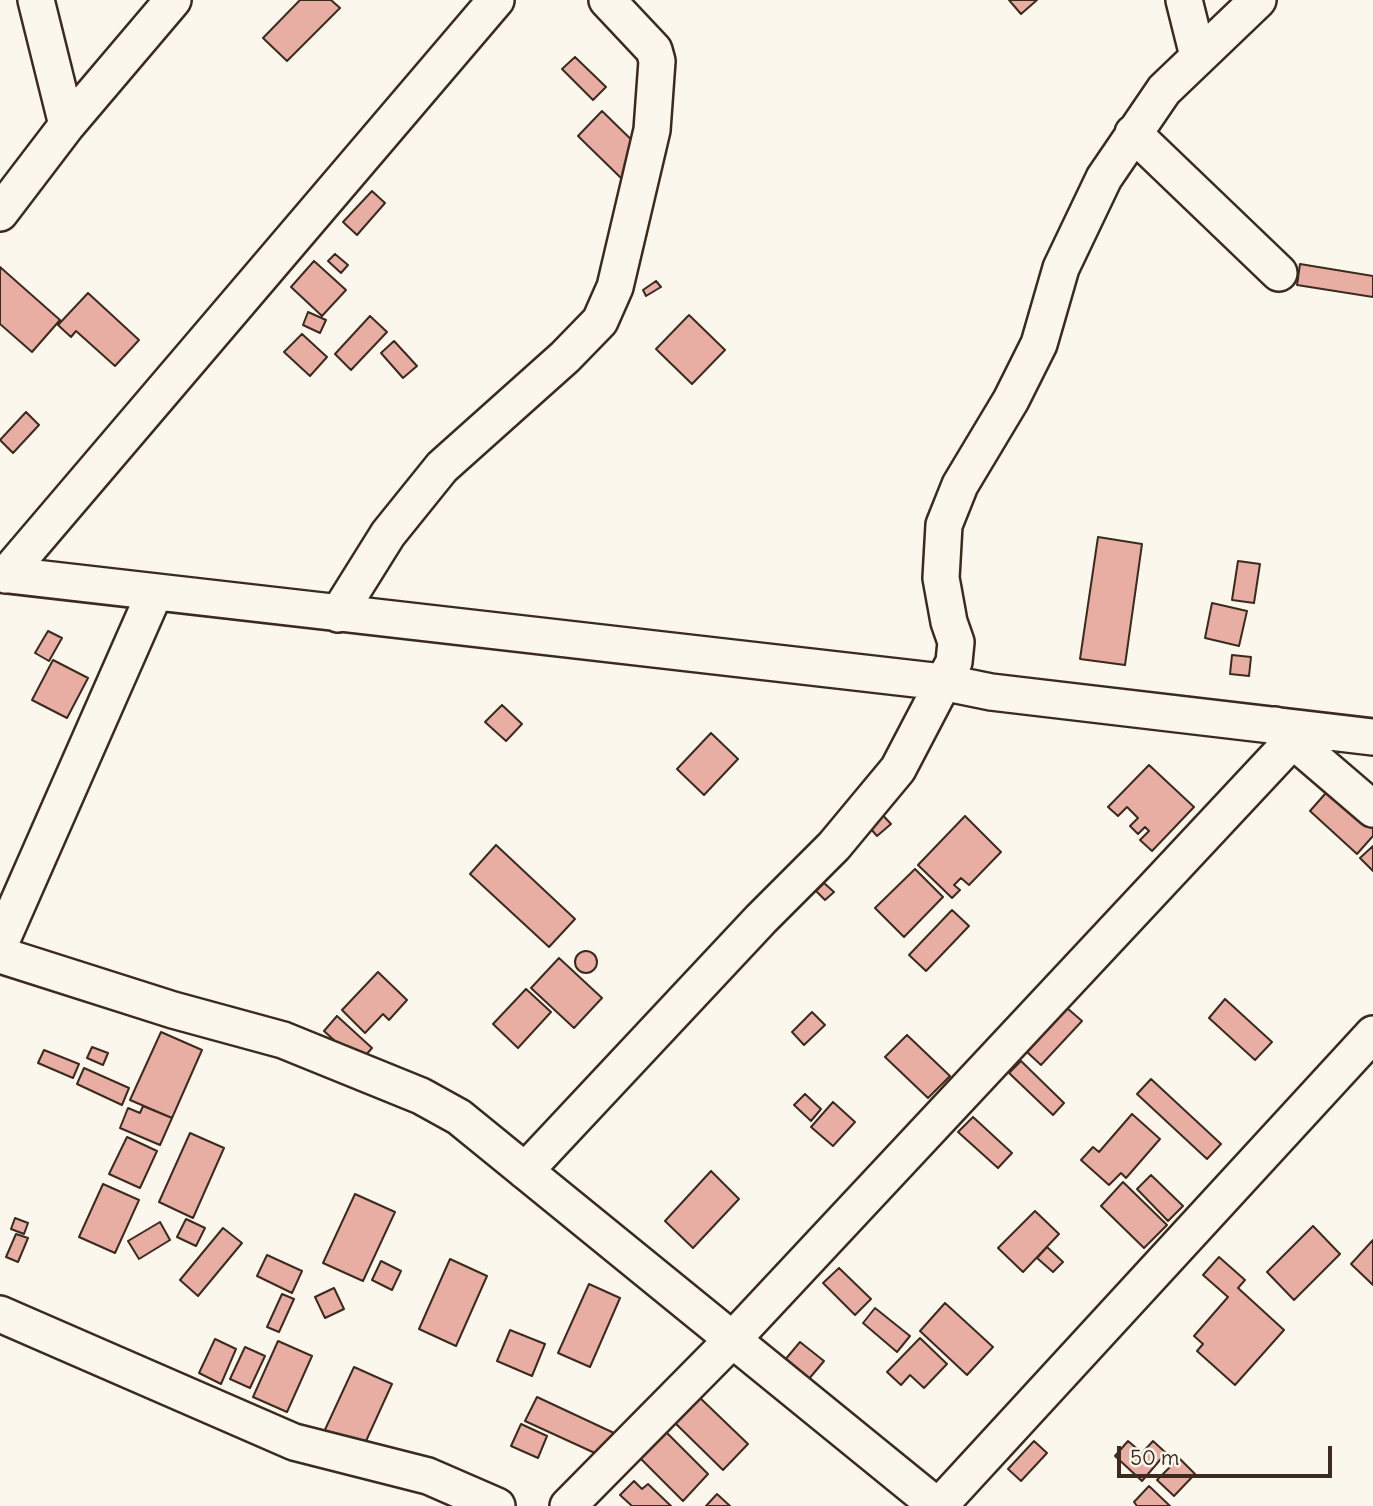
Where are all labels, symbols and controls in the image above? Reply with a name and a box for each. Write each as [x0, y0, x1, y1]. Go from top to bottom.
scale bar [1121, 1432, 1336, 1476]
text: 50 m [1130, 1444, 1179, 1471]

